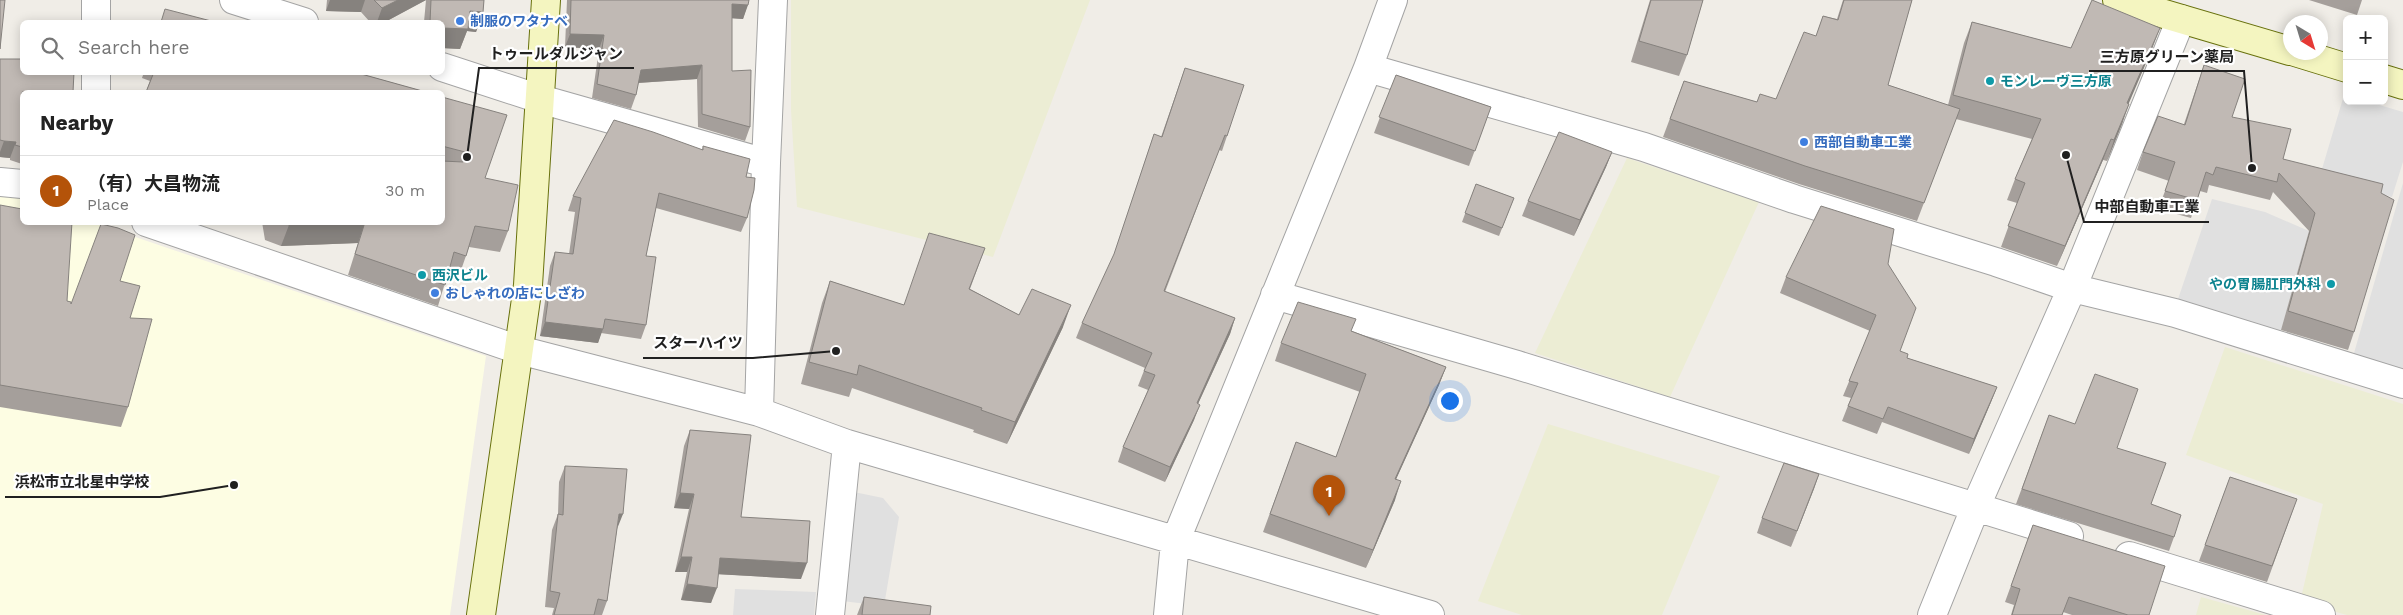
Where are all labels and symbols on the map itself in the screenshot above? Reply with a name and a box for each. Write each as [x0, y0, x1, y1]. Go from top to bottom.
place label: 制服のワタナベ [470, 13, 568, 29]
marker: 制服のワタナベ [454, 15, 466, 27]
north arrow [2283, 15, 2328, 60]
callout: トゥールダルジャン [479, 38, 634, 68]
callout: 三方原グリーン薬局 [2089, 41, 2244, 71]
text: トゥールダルジャン [489, 45, 623, 63]
text: 三方原グリーン薬局 [2100, 48, 2234, 66]
place label: モンレーヴ三方原 [2000, 73, 2112, 89]
marker: モンレーヴ三方原 [1984, 75, 1996, 87]
place label: 西部自動車工業 [1814, 134, 1912, 150]
marker: 西部自動車工業 [1798, 136, 1810, 148]
callout: 中部自動車工業 [2084, 192, 2209, 222]
text: 中部自動車工業 [2094, 198, 2200, 216]
place label: 西沢ビル [432, 267, 488, 283]
marker: 西沢ビル [416, 269, 428, 281]
place label: やの胃腸肛門外科 [2209, 276, 2321, 292]
marker: やの胃腸肛門外科 [2325, 278, 2337, 290]
place label: おしゃれの店にしざわ [445, 285, 585, 301]
marker: おしゃれの店にしざわ [429, 287, 441, 299]
callout: スターハイツ [643, 328, 753, 358]
text: スターハイツ [653, 334, 743, 352]
your location [1437, 388, 1463, 414]
callout: 浜松市立北星中学校 [5, 467, 160, 497]
text: 浜松市立北星中学校 [14, 473, 150, 491]
pin: 1 [1313, 475, 1345, 516]

